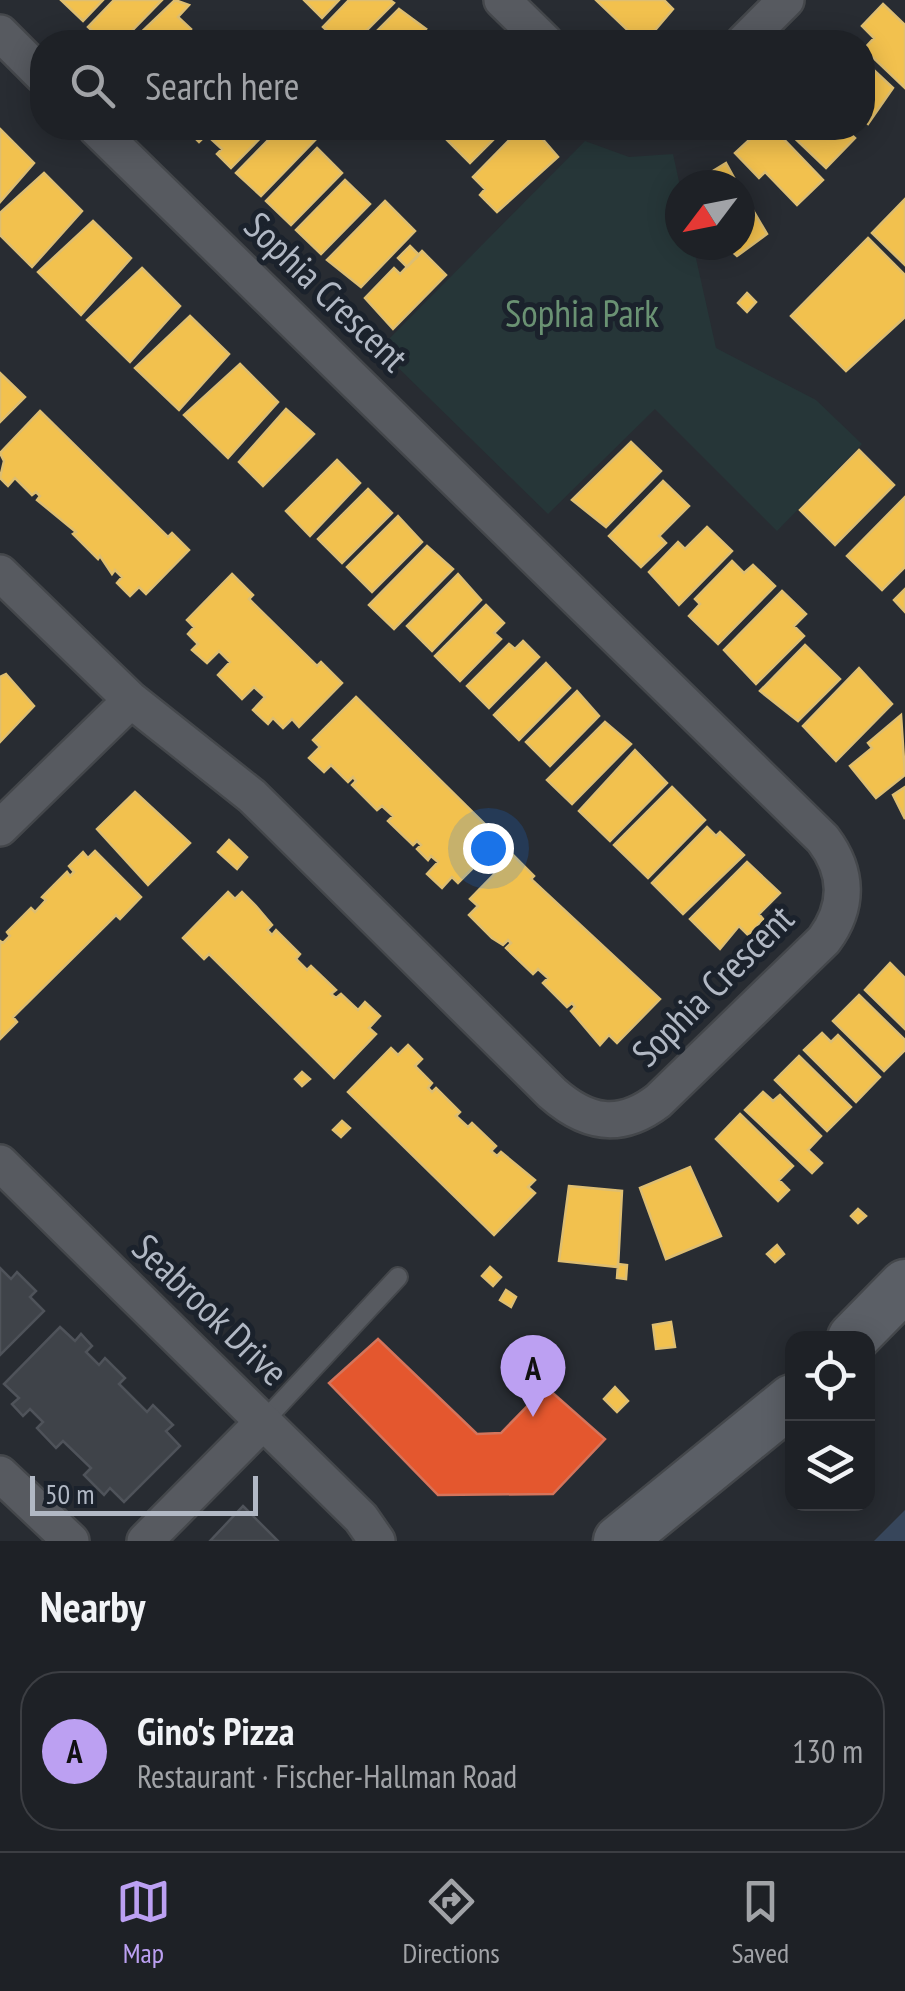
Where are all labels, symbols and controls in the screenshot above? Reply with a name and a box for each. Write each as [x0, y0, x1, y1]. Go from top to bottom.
search box [30, 30, 875, 140]
icon: search [65, 58, 120, 113]
text: Search here [145, 61, 299, 110]
north arrow [665, 170, 755, 260]
street label: Sophia Crescent [235, 201, 420, 382]
park label: Sophia Park [505, 288, 659, 337]
your location [463, 823, 514, 874]
street label: Sophia Crescent [621, 893, 804, 1076]
street label: Seabrook Drive [123, 1223, 299, 1395]
map controls [785, 1331, 875, 1511]
button: locate [785, 1331, 875, 1421]
pin: A [500, 1334, 566, 1417]
button: layers [785, 1421, 875, 1511]
scale bar [30, 1471, 258, 1516]
text: 50 m [45, 1475, 94, 1512]
text: Nearby [40, 1579, 145, 1634]
text: Gino's Pizza [137, 1706, 294, 1755]
text: A [66, 1730, 83, 1772]
text: 130 m [792, 1730, 863, 1772]
text: Restaurant · Fischer-Hallman Road [137, 1755, 517, 1797]
tab: Map [116, 1874, 171, 1971]
tab: Directions [402, 1874, 500, 1971]
tab: Saved [731, 1874, 789, 1971]

